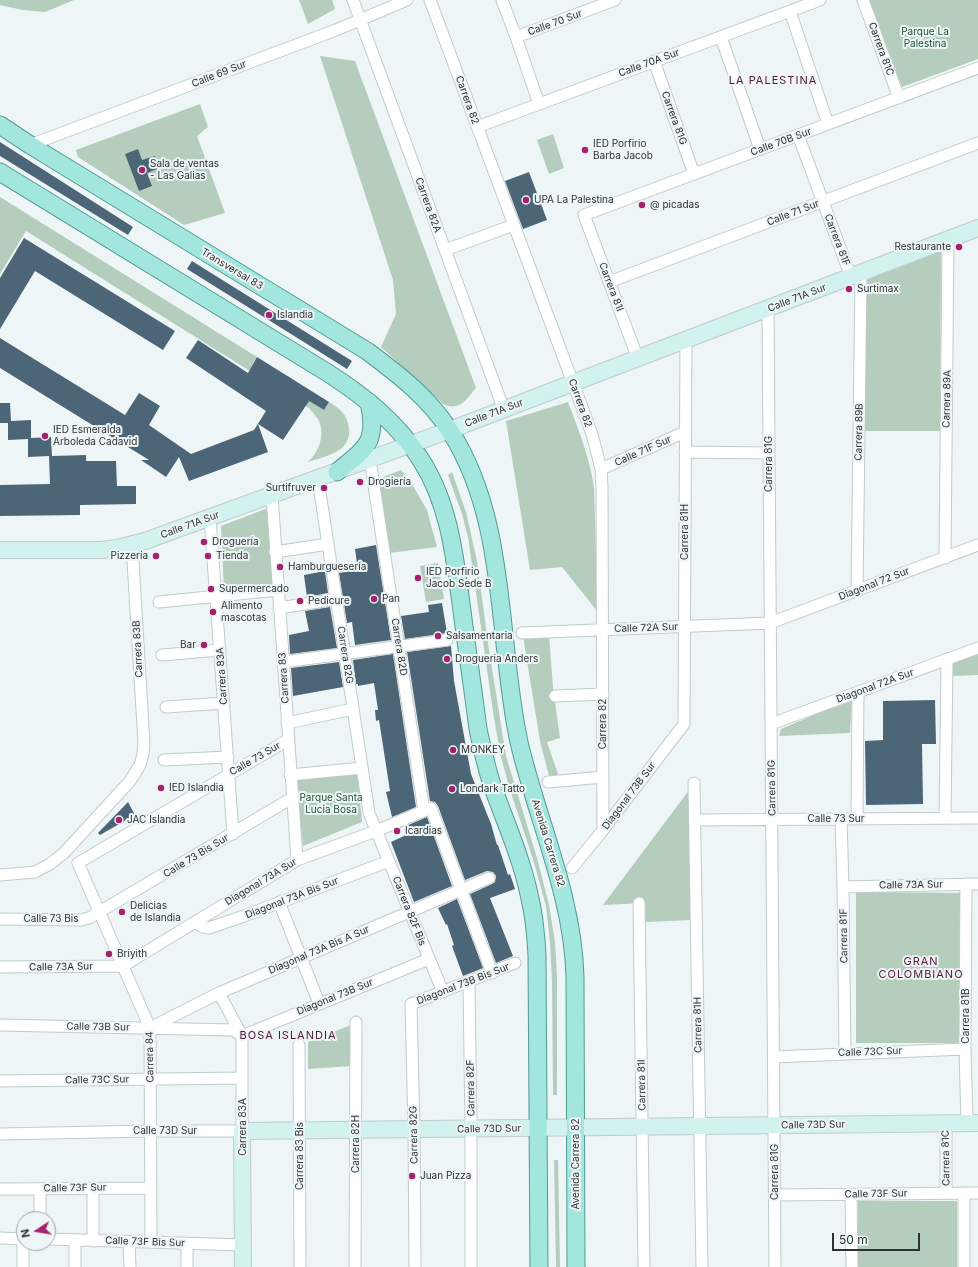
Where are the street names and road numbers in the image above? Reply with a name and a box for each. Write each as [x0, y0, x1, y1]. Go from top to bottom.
street label: Calle 70 Sur [526, 8, 584, 38]
street label: Carrera 81C [866, 21, 896, 77]
street label: Calle 70A Sur [617, 46, 681, 80]
street label: Calle 69 Sur [190, 58, 248, 90]
street label: Carrera 82 [453, 74, 481, 126]
street label: Carrera 81G [659, 90, 689, 146]
street label: Calle 70B Sur [749, 125, 813, 159]
street label: Carrera 82A [413, 176, 443, 234]
street label: Calle 71 Sur [765, 198, 821, 228]
street label: Carrera 81F [822, 212, 852, 268]
street label: Transversal 83 [199, 246, 265, 292]
street label: Carrera 81I [596, 261, 626, 313]
street label: Calle 71A Sur [766, 281, 828, 315]
street label: Carrera 89A [940, 370, 954, 428]
street label: Carrera 82 [566, 377, 594, 429]
street label: Calle 71A Sur [463, 396, 525, 430]
street label: Carrera 89B [853, 403, 865, 461]
street label: Calle 71F Sur [613, 433, 673, 469]
street label: Carrera 81G [763, 436, 775, 492]
street label: Carrera 81H [679, 504, 691, 560]
street label: Calle 71A Sur [159, 509, 221, 541]
street label: Diagonal 72 Sur [837, 565, 911, 603]
street label: Carrera 82D [389, 617, 409, 677]
street label: Carrera 83B [131, 620, 145, 678]
street label: Calle 72A Sur [614, 621, 678, 635]
street label: Carrera 82G [335, 625, 355, 685]
street label: Carrera 83A [214, 647, 230, 705]
street label: Carrera 83 [276, 652, 292, 704]
street label: Diagonal 72A Sur [835, 666, 915, 706]
street label: Carrera 82 [597, 699, 609, 749]
street label: Calle 73 Sur [227, 740, 283, 778]
street label: Diagonal 73B Sur [600, 760, 658, 832]
street label: Carrera 81G [766, 760, 778, 816]
street label: Avenida Carrera 82 [529, 798, 567, 888]
street label: Calle 73 Sur [808, 813, 864, 825]
street label: Calle 73 Bis Sur [161, 832, 231, 880]
street label: Diagonal 73A Sur [223, 856, 299, 908]
street label: Diagonal 73A Bis Sur [244, 875, 340, 921]
street label: Carrera 82F Bis [390, 875, 428, 947]
street label: Calle 73A Sur [879, 878, 943, 892]
street label: Carrera 81F [838, 909, 850, 963]
street label: Calle 73 Bis [23, 913, 79, 925]
street label: Diagonal 73A Bis A Sur [267, 923, 371, 977]
street label: Calle 73A Sur [29, 960, 93, 974]
street label: Diagonal 73B Bis Sur [415, 961, 511, 1007]
street label: Diagonal 73B Sur [295, 976, 375, 1018]
street label: Carrera 81B [960, 988, 972, 1044]
street label: Carrera 81H [692, 997, 704, 1053]
street label: Calle 73B Sur [66, 1020, 130, 1034]
street label: Carrera 84 [144, 1031, 156, 1083]
street label: Calle 73C Sur [838, 1045, 902, 1059]
street label: Carrera 81I [636, 1059, 648, 1111]
street label: Carrera 82F [465, 1060, 477, 1116]
street label: Calle 73C Sur [65, 1073, 129, 1087]
street label: Carrera 83A [237, 1098, 249, 1156]
street label: Carrera 82G [407, 1106, 421, 1164]
street label: Carrera 82H [350, 1115, 362, 1173]
street label: Avenida Carrera 82 [570, 1118, 582, 1210]
street label: Calle 73D Sur [781, 1118, 845, 1132]
street label: Carrera 83 Bis [294, 1122, 306, 1190]
street label: Calle 73D Sur [457, 1122, 521, 1136]
street label: Calle 73D Sur [133, 1125, 197, 1137]
street label: Carrera 81C [940, 1130, 952, 1186]
street label: Carrera 81G [769, 1144, 781, 1200]
street label: Calle 73F Sur [43, 1181, 107, 1195]
street label: Calle 73F Sur [844, 1187, 908, 1201]
street label: Calle 73F Bis Sur [105, 1235, 185, 1249]

